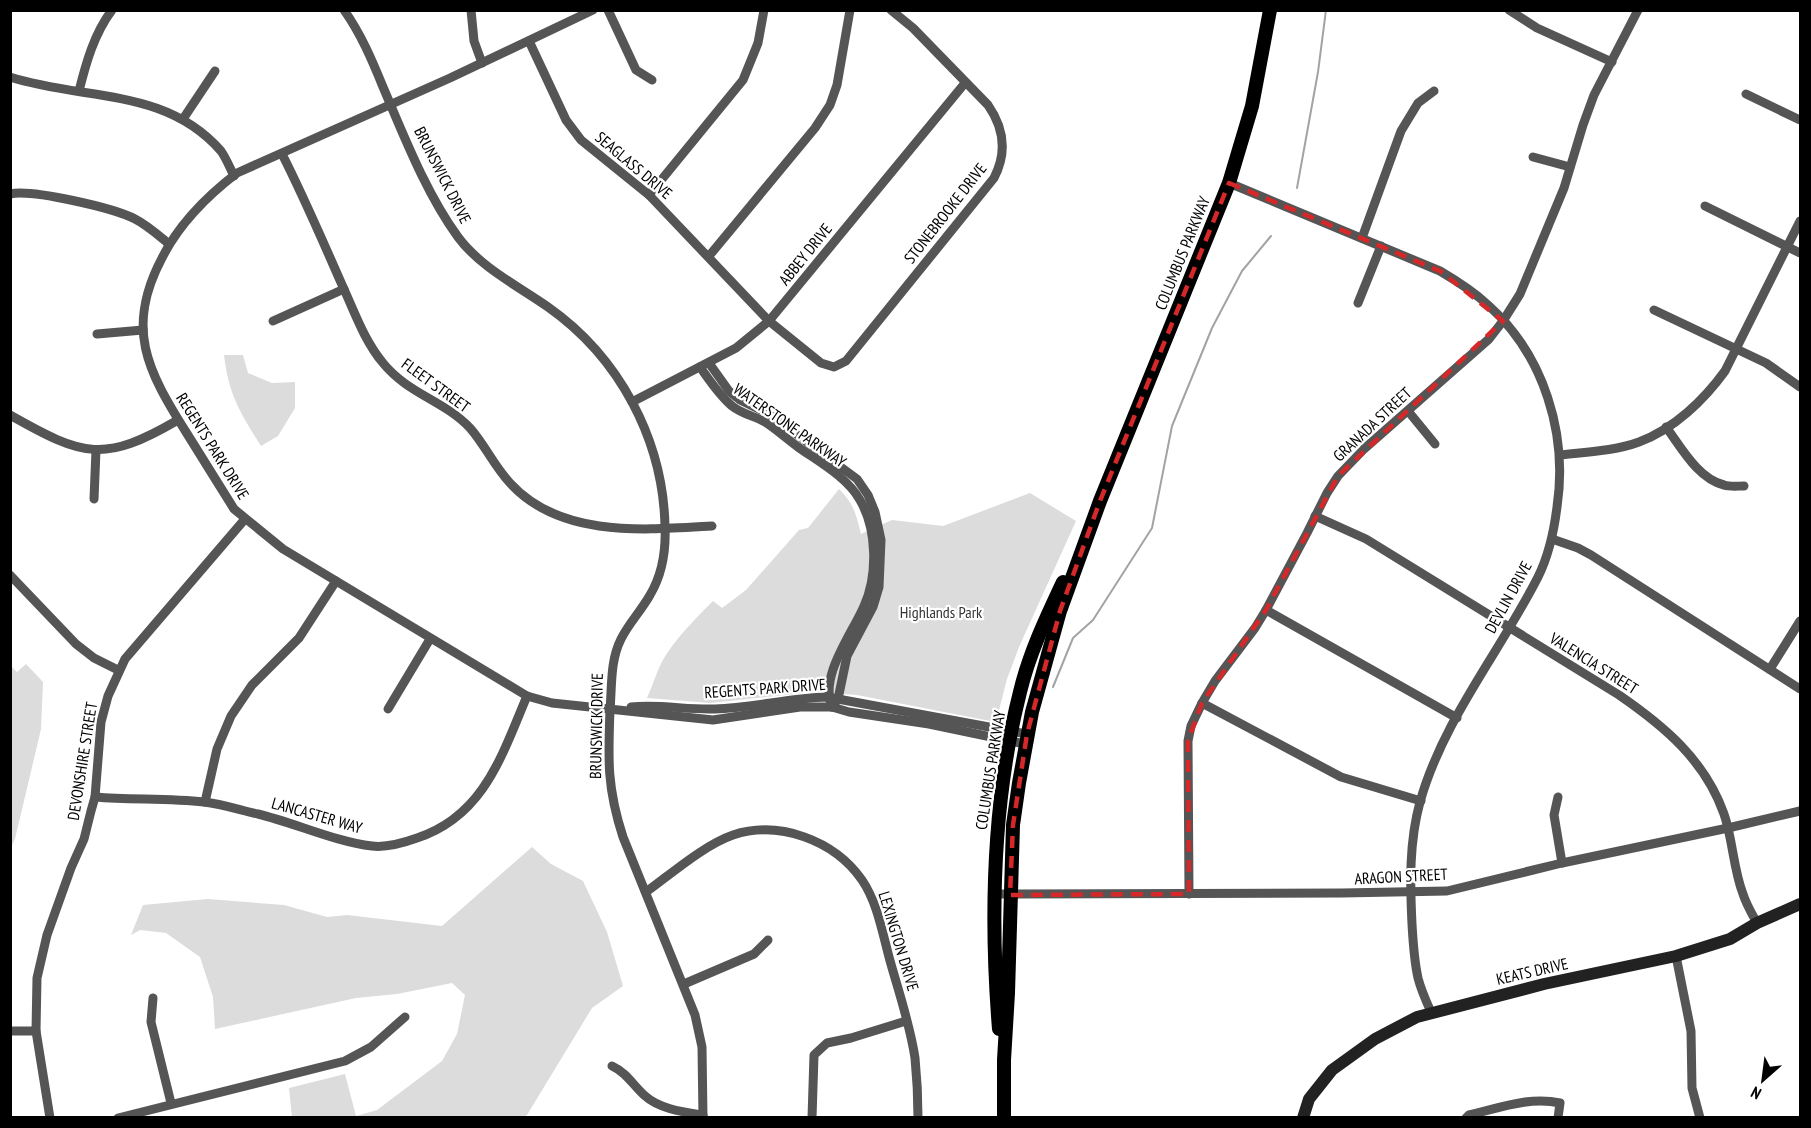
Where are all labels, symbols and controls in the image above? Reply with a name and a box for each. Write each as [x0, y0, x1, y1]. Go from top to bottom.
street label: BRUNSWICK DRIVE [410, 123, 476, 227]
street label: SEAGLASS DRIVE [591, 127, 677, 203]
street label: STONEBROOKE DRIVE [899, 159, 991, 267]
street label: COLUMBUS PARKWAY [1150, 193, 1214, 313]
street label: ABBEY DRIVE [774, 219, 836, 289]
street label: FLEET STREET [398, 354, 474, 416]
street label: WATERSTONE PARKWAY [730, 379, 851, 472]
street label: GRANADA STREET [1329, 383, 1415, 465]
street label: REGENTS PARK DRIVE [172, 389, 254, 503]
street label: DEVLIN DRIVE [1480, 557, 1536, 636]
park label: Highlands Park [900, 602, 983, 622]
street label: VALENCIA STREET [1545, 627, 1642, 698]
street label: BRUNSWICK DRIVE [585, 673, 607, 779]
street label: REGENTS PARK DRIVE [704, 674, 827, 702]
street label: DEVONSHIRE STREET [63, 700, 101, 822]
street label: COLUMBUS PARKWAY [971, 708, 1009, 831]
street label: LANCASTER WAY [269, 793, 365, 838]
street label: ARAGON STREET [1354, 864, 1448, 888]
street label: LEXINGTON DRIVE [874, 889, 924, 993]
street label: KEATS DRIVE [1494, 953, 1570, 989]
north arrow [1733, 1050, 1793, 1110]
text: N [1747, 1082, 1764, 1104]

